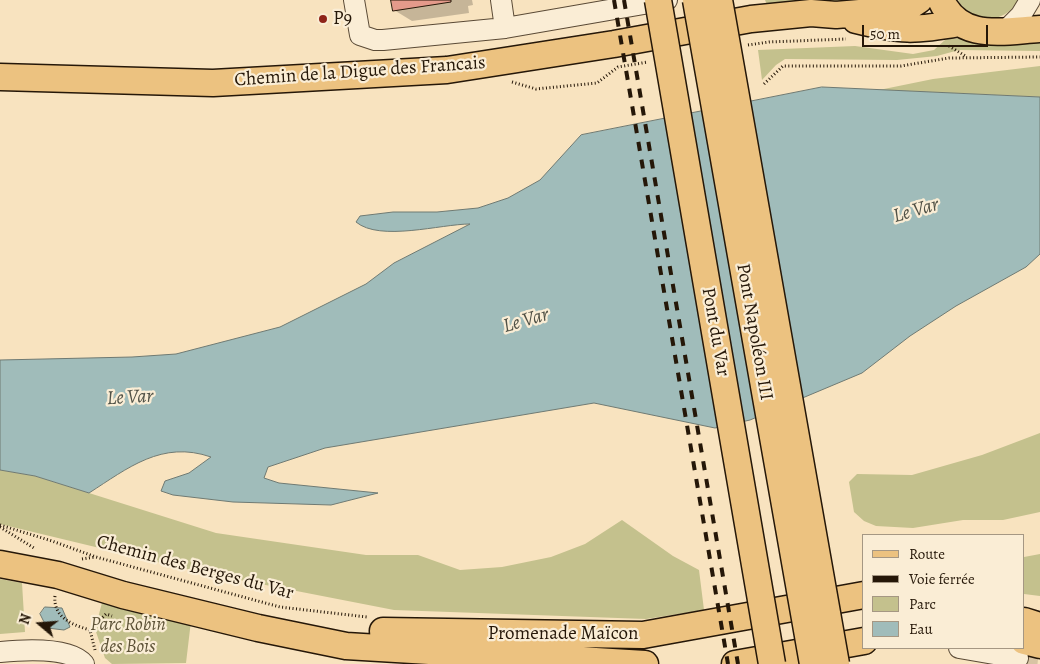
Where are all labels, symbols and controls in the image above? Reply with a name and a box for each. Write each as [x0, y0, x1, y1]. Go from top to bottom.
place label: P9 [333, 8, 352, 30]
marker: P9 [317, 13, 329, 25]
scale bar [865, 15, 991, 47]
text: 50 m [870, 24, 900, 44]
street label: Chemin de la Digue des Francais [234, 52, 486, 92]
water label: Le Var [890, 193, 942, 229]
street label: Pont Napoléon III [731, 262, 777, 402]
street label: Pont du Var [696, 286, 734, 378]
water label: Le Var [500, 303, 552, 339]
water label: Le Var [106, 385, 154, 411]
street label: Chemin des Berges du Var [94, 531, 296, 605]
legend [862, 534, 1025, 649]
text: Route [909, 544, 945, 564]
text: Voie ferrée [909, 569, 975, 589]
text: Parc [909, 594, 936, 614]
north arrow [15, 599, 65, 649]
text: N [15, 611, 36, 627]
park label: Parc Robin des Bois [90, 614, 166, 658]
text: Eau [909, 619, 933, 639]
street label: Promenade Maïcon [488, 623, 638, 645]

